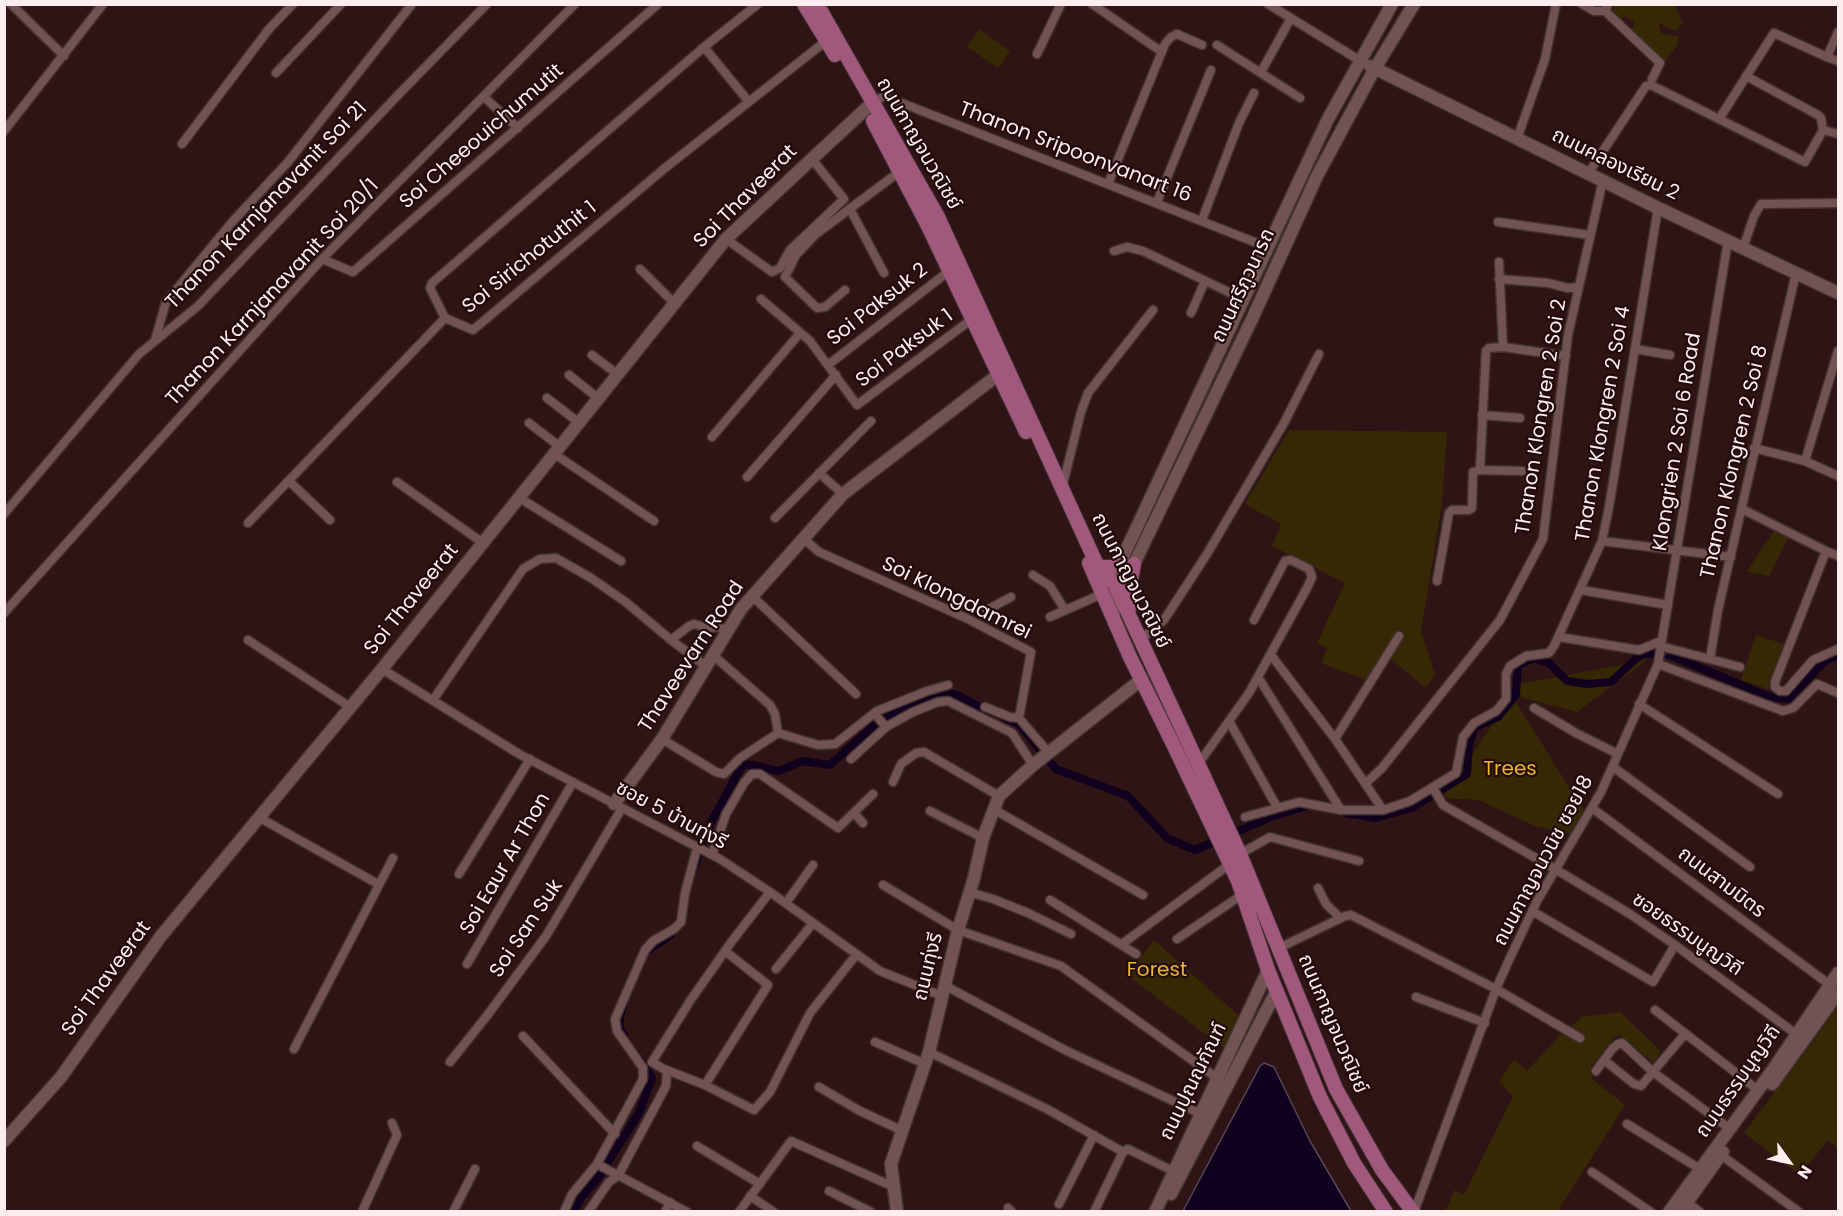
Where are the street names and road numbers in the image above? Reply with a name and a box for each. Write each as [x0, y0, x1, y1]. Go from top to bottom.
street label: Soi Cheeouichumutit [395, 59, 569, 215]
street label: ถนนกาญจนวณิชย์ [870, 74, 966, 214]
street label: Thanon Karnjanavanit Soi 21 [161, 97, 373, 315]
street label: Thanon Sripoonvanart 16 [955, 98, 1195, 208]
street label: ถนนคลองเรียน 2 [1547, 124, 1683, 206]
street label: Soi Thaveerat [689, 140, 803, 254]
street label: Thanon Karnjanavanit Soi 20/1 [161, 175, 385, 411]
street label: Soi Sirichotuthit 1 [458, 197, 602, 319]
street label: ถนนศรีภูวนารถ [1207, 225, 1281, 347]
street label: Soi Paksuk 2 [823, 258, 933, 352]
street label: Thanon Klongren 2 Soi 2 [1512, 298, 1572, 536]
street label: Thanon Klongren 2 Soi 4 [1571, 304, 1637, 544]
street label: Soi Paksuk 1 [852, 305, 958, 393]
street label: Klongrien 2 Soi 6 Road [1649, 331, 1707, 553]
street label: Thanon Klongren 2 Soi 8 [1696, 343, 1774, 581]
street label: ถนนกาญจนวณิชย์ [1086, 509, 1174, 653]
street label: Soi Thaveerat [360, 540, 464, 660]
street label: Soi Klongdamrei [877, 552, 1035, 646]
street label: Thaveevarn Road [634, 577, 750, 737]
street label: ถนนกาญจนวนิช ซอย18 [1489, 772, 1599, 950]
street label: ซอย 5 บ้านทุ่งรี [611, 777, 731, 855]
street label: Soi Eaur Ar Thon [456, 789, 556, 939]
street label: ถนนสามมิตร [1673, 842, 1769, 924]
street label: Soi San Suk [485, 875, 569, 983]
street label: ซอยธรรมนูญวิถี [1627, 888, 1747, 982]
street label: Soi Thaveerat [57, 917, 157, 1041]
street label: ถนนทุ่งรี [909, 931, 949, 1003]
street label: ถนนกาญจนวณิชย์ [1292, 951, 1372, 1097]
street label: ถนนปุณณกัณฑ์ [1155, 1019, 1233, 1145]
street label: ถนนธรรมนูญวิถี [1691, 1021, 1787, 1143]

